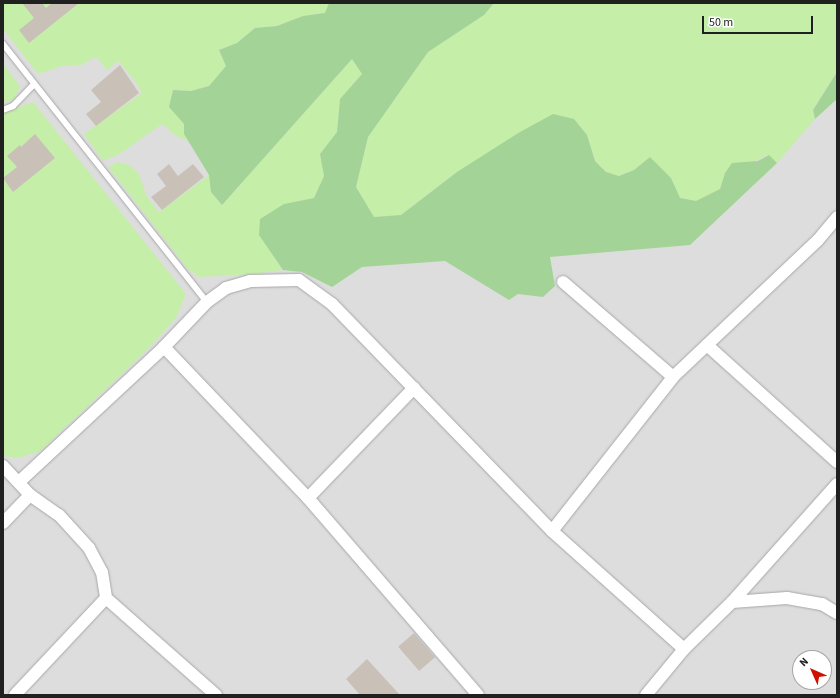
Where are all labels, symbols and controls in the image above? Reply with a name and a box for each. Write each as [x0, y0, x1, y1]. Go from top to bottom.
scale bar [704, 8, 815, 34]
text: 50 m [709, 14, 733, 31]
north arrow [792, 650, 832, 690]
text: N [796, 654, 812, 670]

